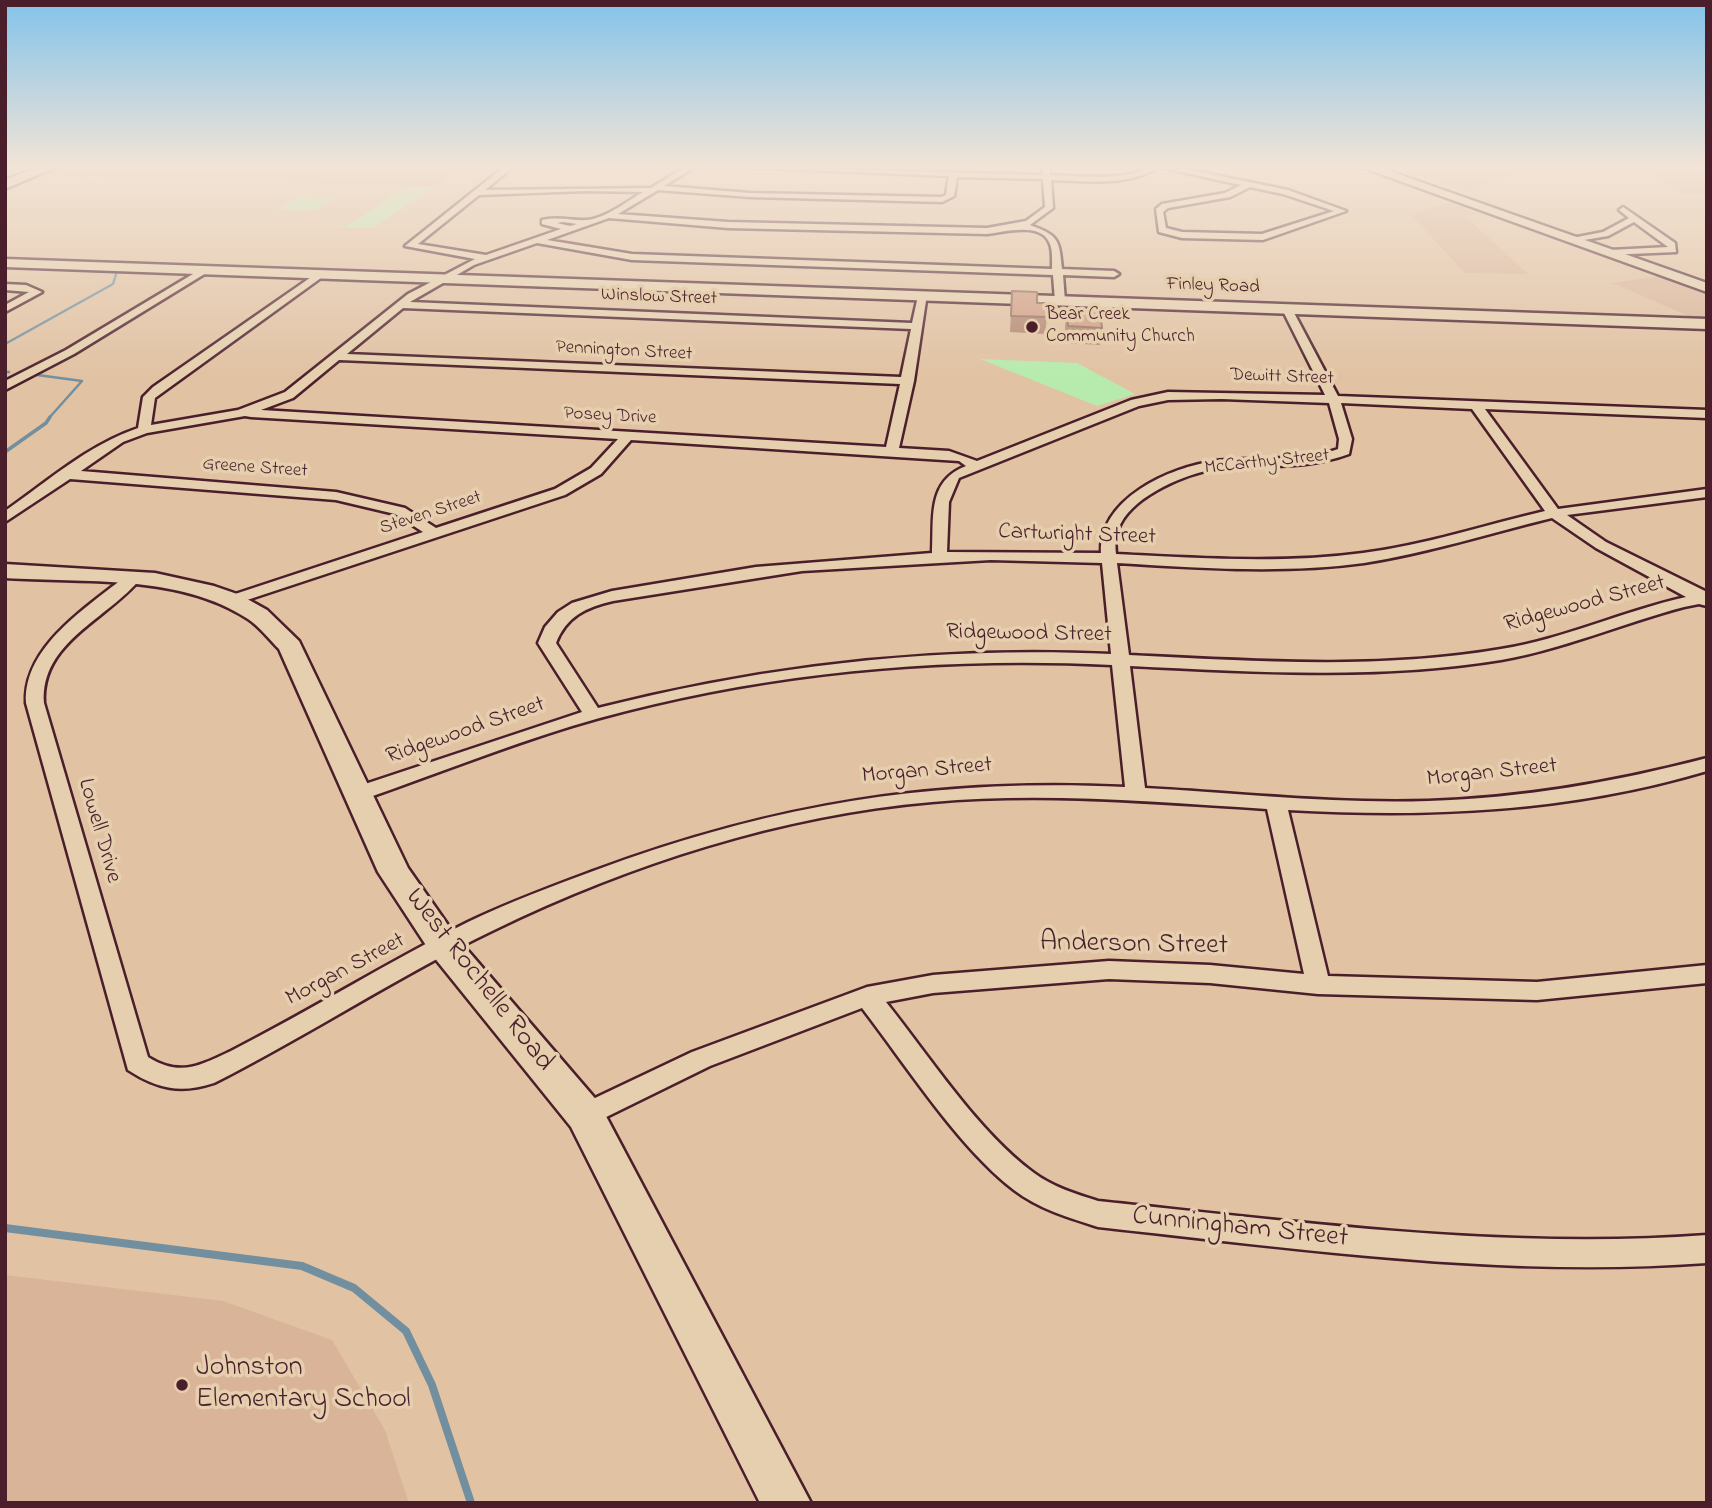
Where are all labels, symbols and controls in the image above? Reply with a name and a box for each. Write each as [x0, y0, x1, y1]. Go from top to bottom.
street label: Finley Road [1166, 274, 1260, 300]
street label: Winslow Street [600, 285, 718, 311]
place label: Bear Creek Community Church [1046, 305, 1195, 349]
marker: Bear Creek Community Church [1024, 319, 1040, 335]
street label: Pennington Street [555, 337, 693, 367]
street label: Dewitt Street [1230, 365, 1334, 391]
street label: Posey Drive [563, 403, 657, 431]
street label: McCarthy Street [1204, 445, 1330, 481]
street label: Greene Street [202, 454, 308, 484]
street label: Steven Street [377, 487, 485, 541]
street label: Cartwright Street [998, 519, 1156, 553]
street label: Ridgewood Street [1501, 570, 1669, 640]
street label: Ridgewood Street [946, 620, 1112, 650]
street label: Ridgewood Street [383, 692, 549, 772]
street label: Morgan Street [861, 753, 993, 791]
street label: Morgan Street [1425, 753, 1559, 795]
street label: Lowell Drive [70, 776, 126, 886]
street label: West Rochelle Road [396, 883, 560, 1079]
street label: Morgan Street [282, 928, 410, 1014]
street label: Anderson Street [1040, 928, 1228, 964]
street label: Cunningham Street [1130, 1201, 1350, 1257]
place label: Johnston Elementary School [196, 1352, 411, 1418]
marker: Johnston Elementary School [174, 1377, 190, 1393]

